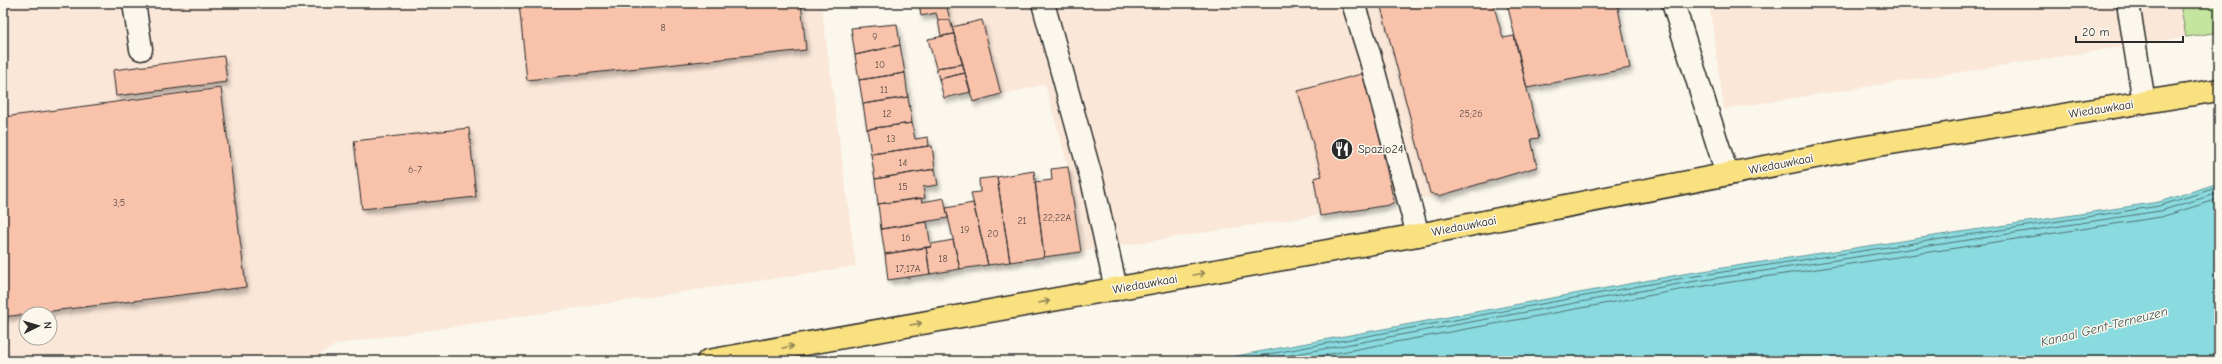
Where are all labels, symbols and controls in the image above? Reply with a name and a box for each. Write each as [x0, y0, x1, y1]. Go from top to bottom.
scale bar [2076, 18, 2183, 44]
house number: 8 [660, 22, 666, 34]
text: 20 m [2082, 25, 2110, 39]
house number: 9 [872, 31, 878, 43]
house number: 10 [875, 59, 885, 71]
house number: 11 [880, 84, 888, 96]
street label: Wiedauwkaai [2067, 97, 2135, 121]
house number: 12 [882, 108, 892, 120]
house number: 25;26 [1459, 108, 1483, 120]
house number: 13 [886, 133, 896, 145]
restaurant icon: Spazio24 [1329, 136, 1355, 162]
place label: Spazio24 [1358, 142, 1404, 156]
street label: Wiedauwkaai [1747, 151, 1815, 177]
house number: 14 [899, 157, 908, 169]
house number: 6-7 [408, 164, 422, 176]
house number: 15 [898, 181, 908, 193]
house number: 3;5 [113, 197, 125, 209]
house number: 22;22A [1043, 212, 1072, 224]
street label: Wiedauwkaai [1430, 213, 1498, 239]
house number: 21 [1017, 215, 1027, 227]
house number: 19 [960, 224, 970, 236]
house number: 20 [987, 228, 999, 240]
house number: 16 [901, 232, 911, 244]
house number: 18 [938, 253, 948, 265]
house number: 17;17A [895, 263, 921, 275]
one-way arrow [1192, 270, 1205, 278]
street label: Wiedauwkaai [1111, 271, 1179, 297]
one-way arrow [1037, 298, 1050, 306]
water label: Kanaal Gent-Terneuzen [2039, 303, 2169, 350]
north arrow [18, 306, 58, 346]
one-way arrow [909, 320, 922, 328]
text: N [41, 321, 54, 329]
one-way arrow [781, 343, 794, 351]

